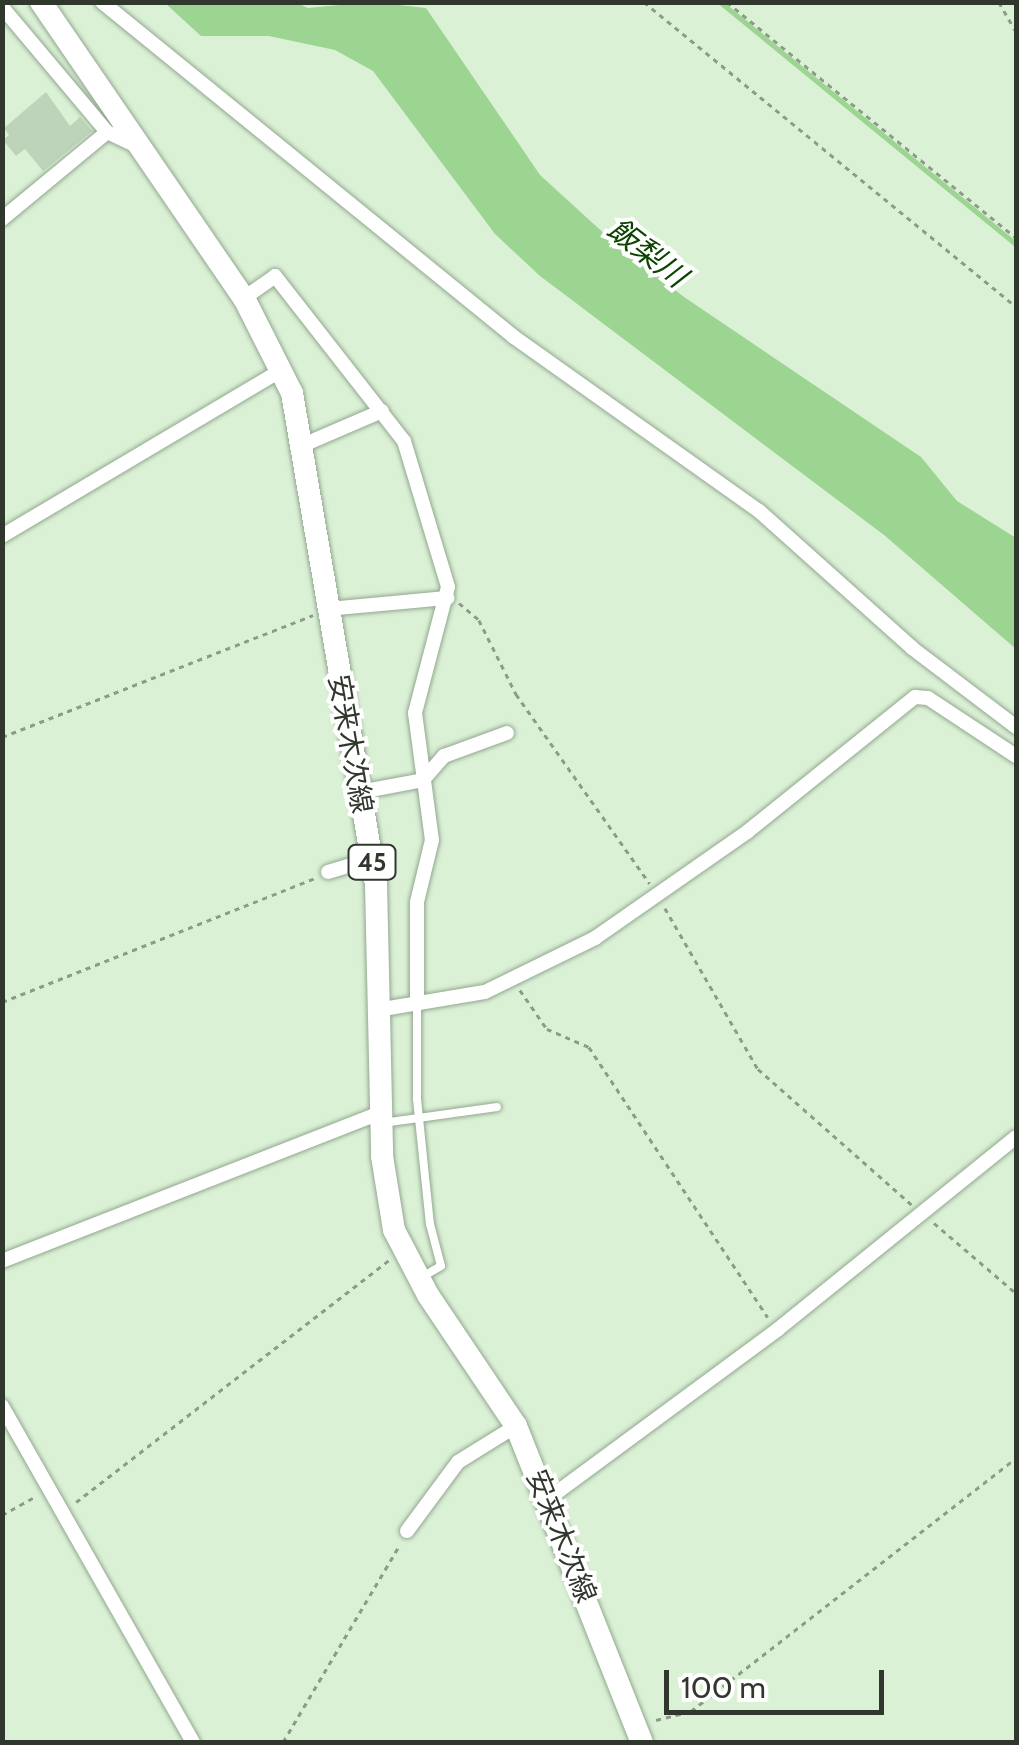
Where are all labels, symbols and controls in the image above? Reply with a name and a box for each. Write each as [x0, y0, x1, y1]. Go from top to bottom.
water label: 飯梨川 [600, 211, 694, 295]
street label: 安来木次線 [322, 672, 380, 816]
road number: 45 [347, 842, 397, 882]
street label: 安来木次線 [520, 1465, 604, 1607]
scale bar [669, 1650, 889, 1712]
text: 100 m [681, 1669, 766, 1706]

